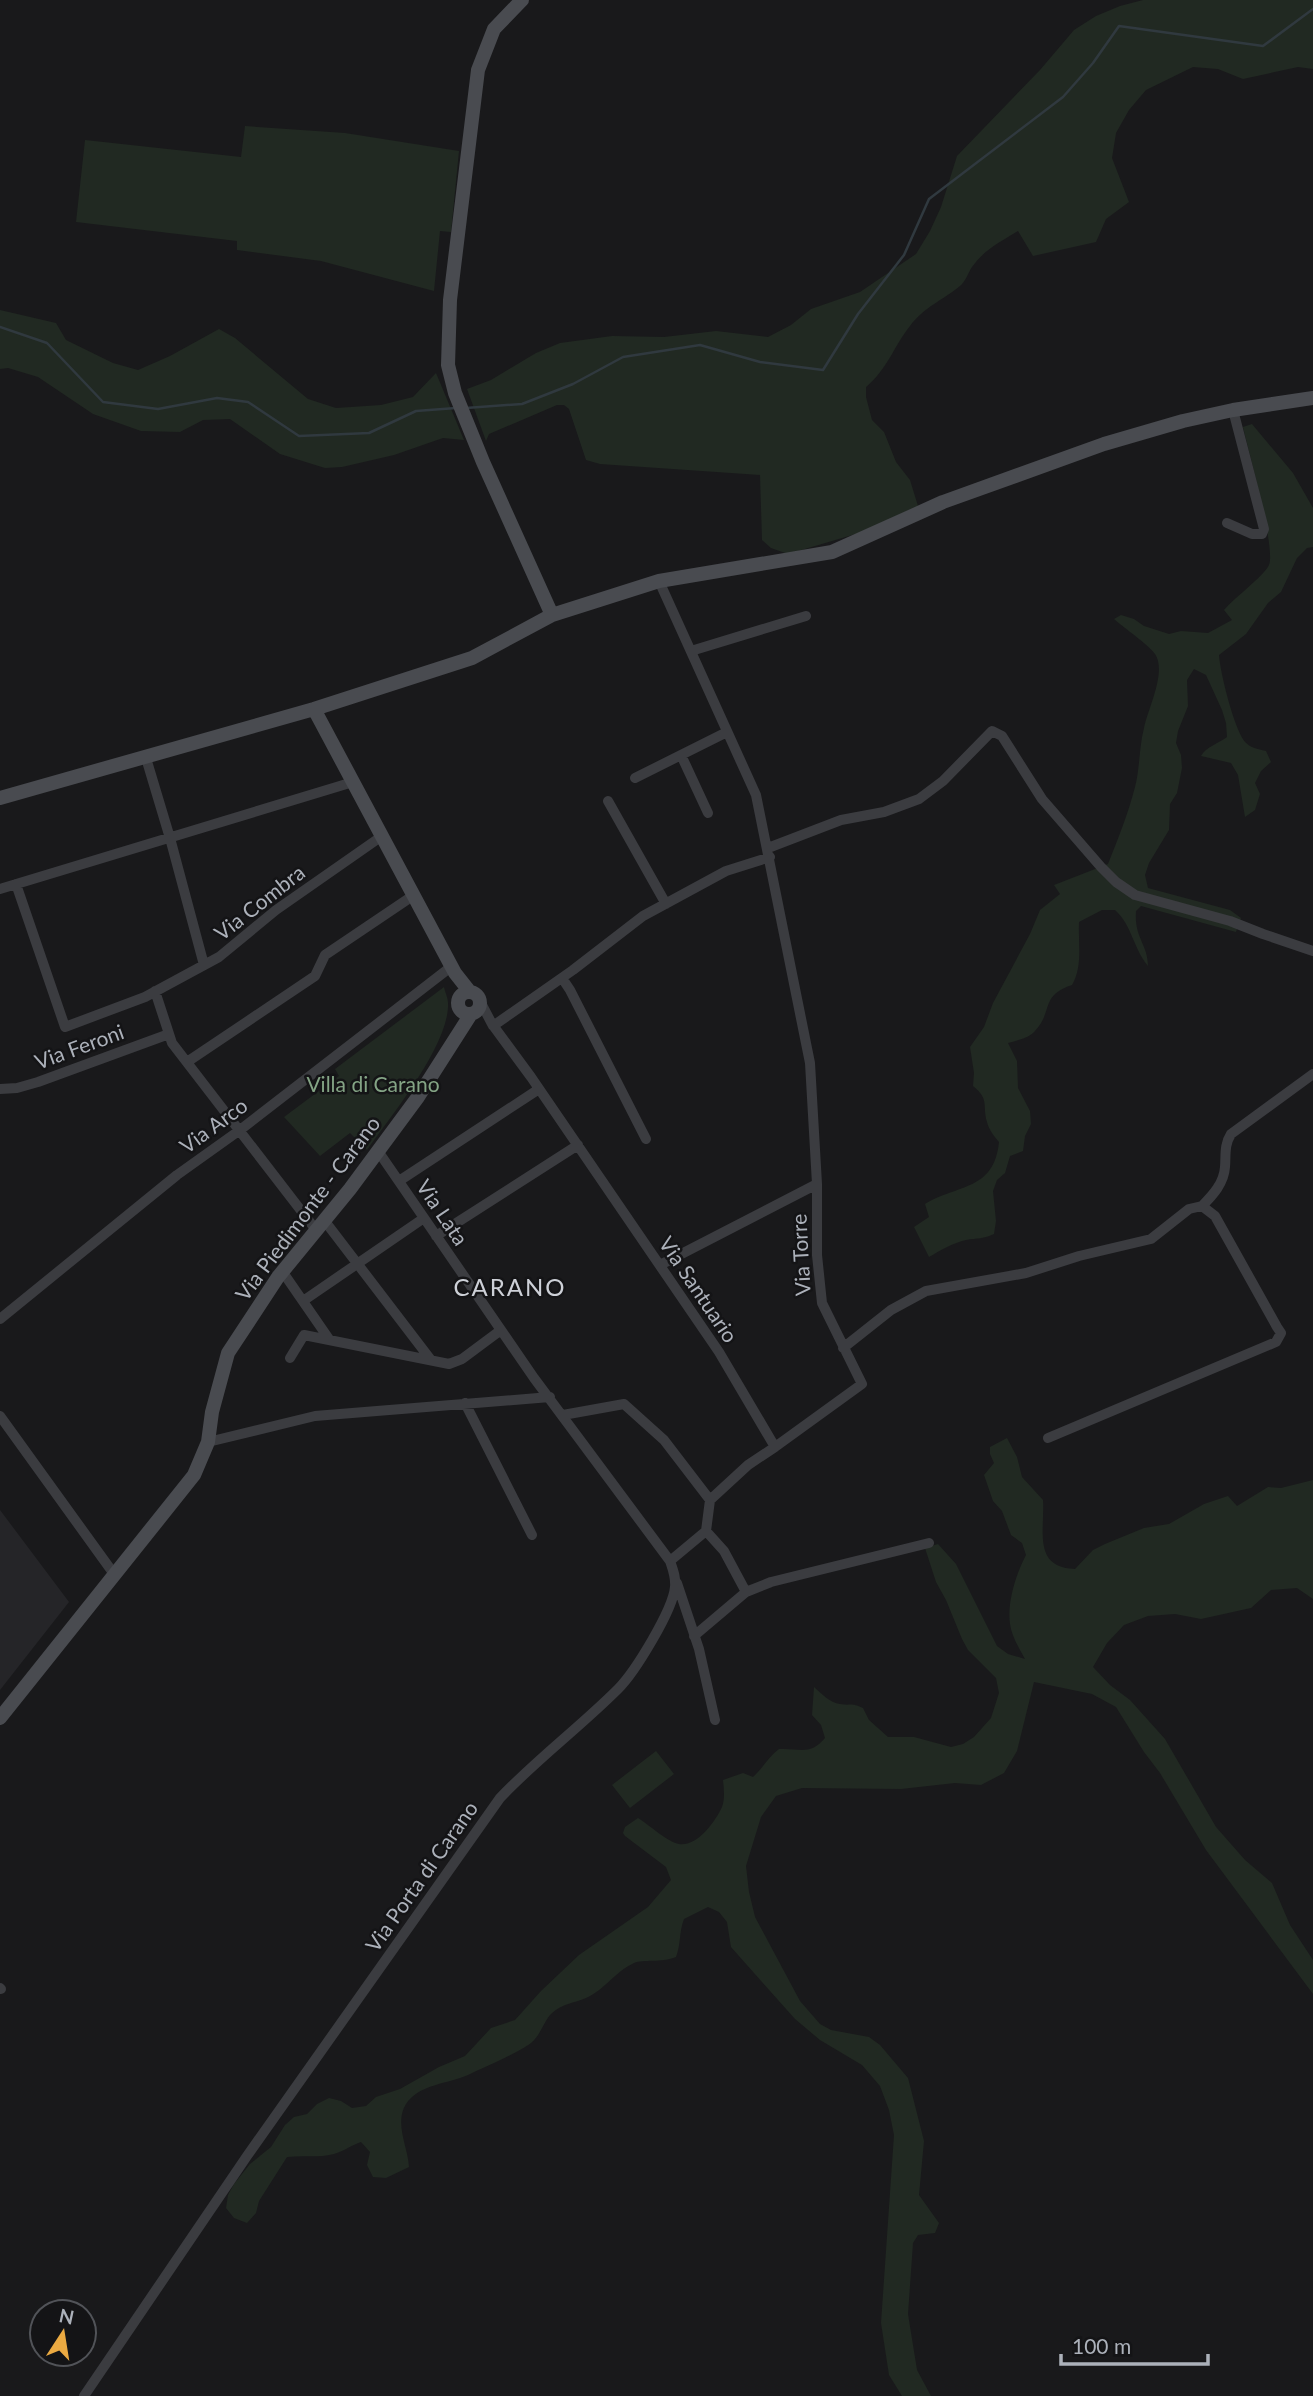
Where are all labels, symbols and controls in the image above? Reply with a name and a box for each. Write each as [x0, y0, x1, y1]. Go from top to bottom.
street label: Via Combra [209, 859, 309, 945]
street label: Via Feroni [31, 1018, 127, 1074]
park label: Villa di Carano [306, 1071, 440, 1096]
street label: Via Arco [174, 1092, 252, 1158]
street label: Via Piedimonte - Carano [229, 1111, 385, 1305]
street label: Via Lata [412, 1174, 474, 1250]
street label: Via Torre [785, 1213, 815, 1297]
street label: Via Santuario [654, 1231, 744, 1347]
district label: CARANO [453, 1272, 567, 1301]
street label: Via Porta di Carano [360, 1796, 482, 1956]
north arrow [28, 2298, 98, 2368]
text: N [57, 2303, 76, 2329]
scale bar [1061, 2322, 1208, 2366]
text: 100 m [1072, 2333, 1131, 2358]

